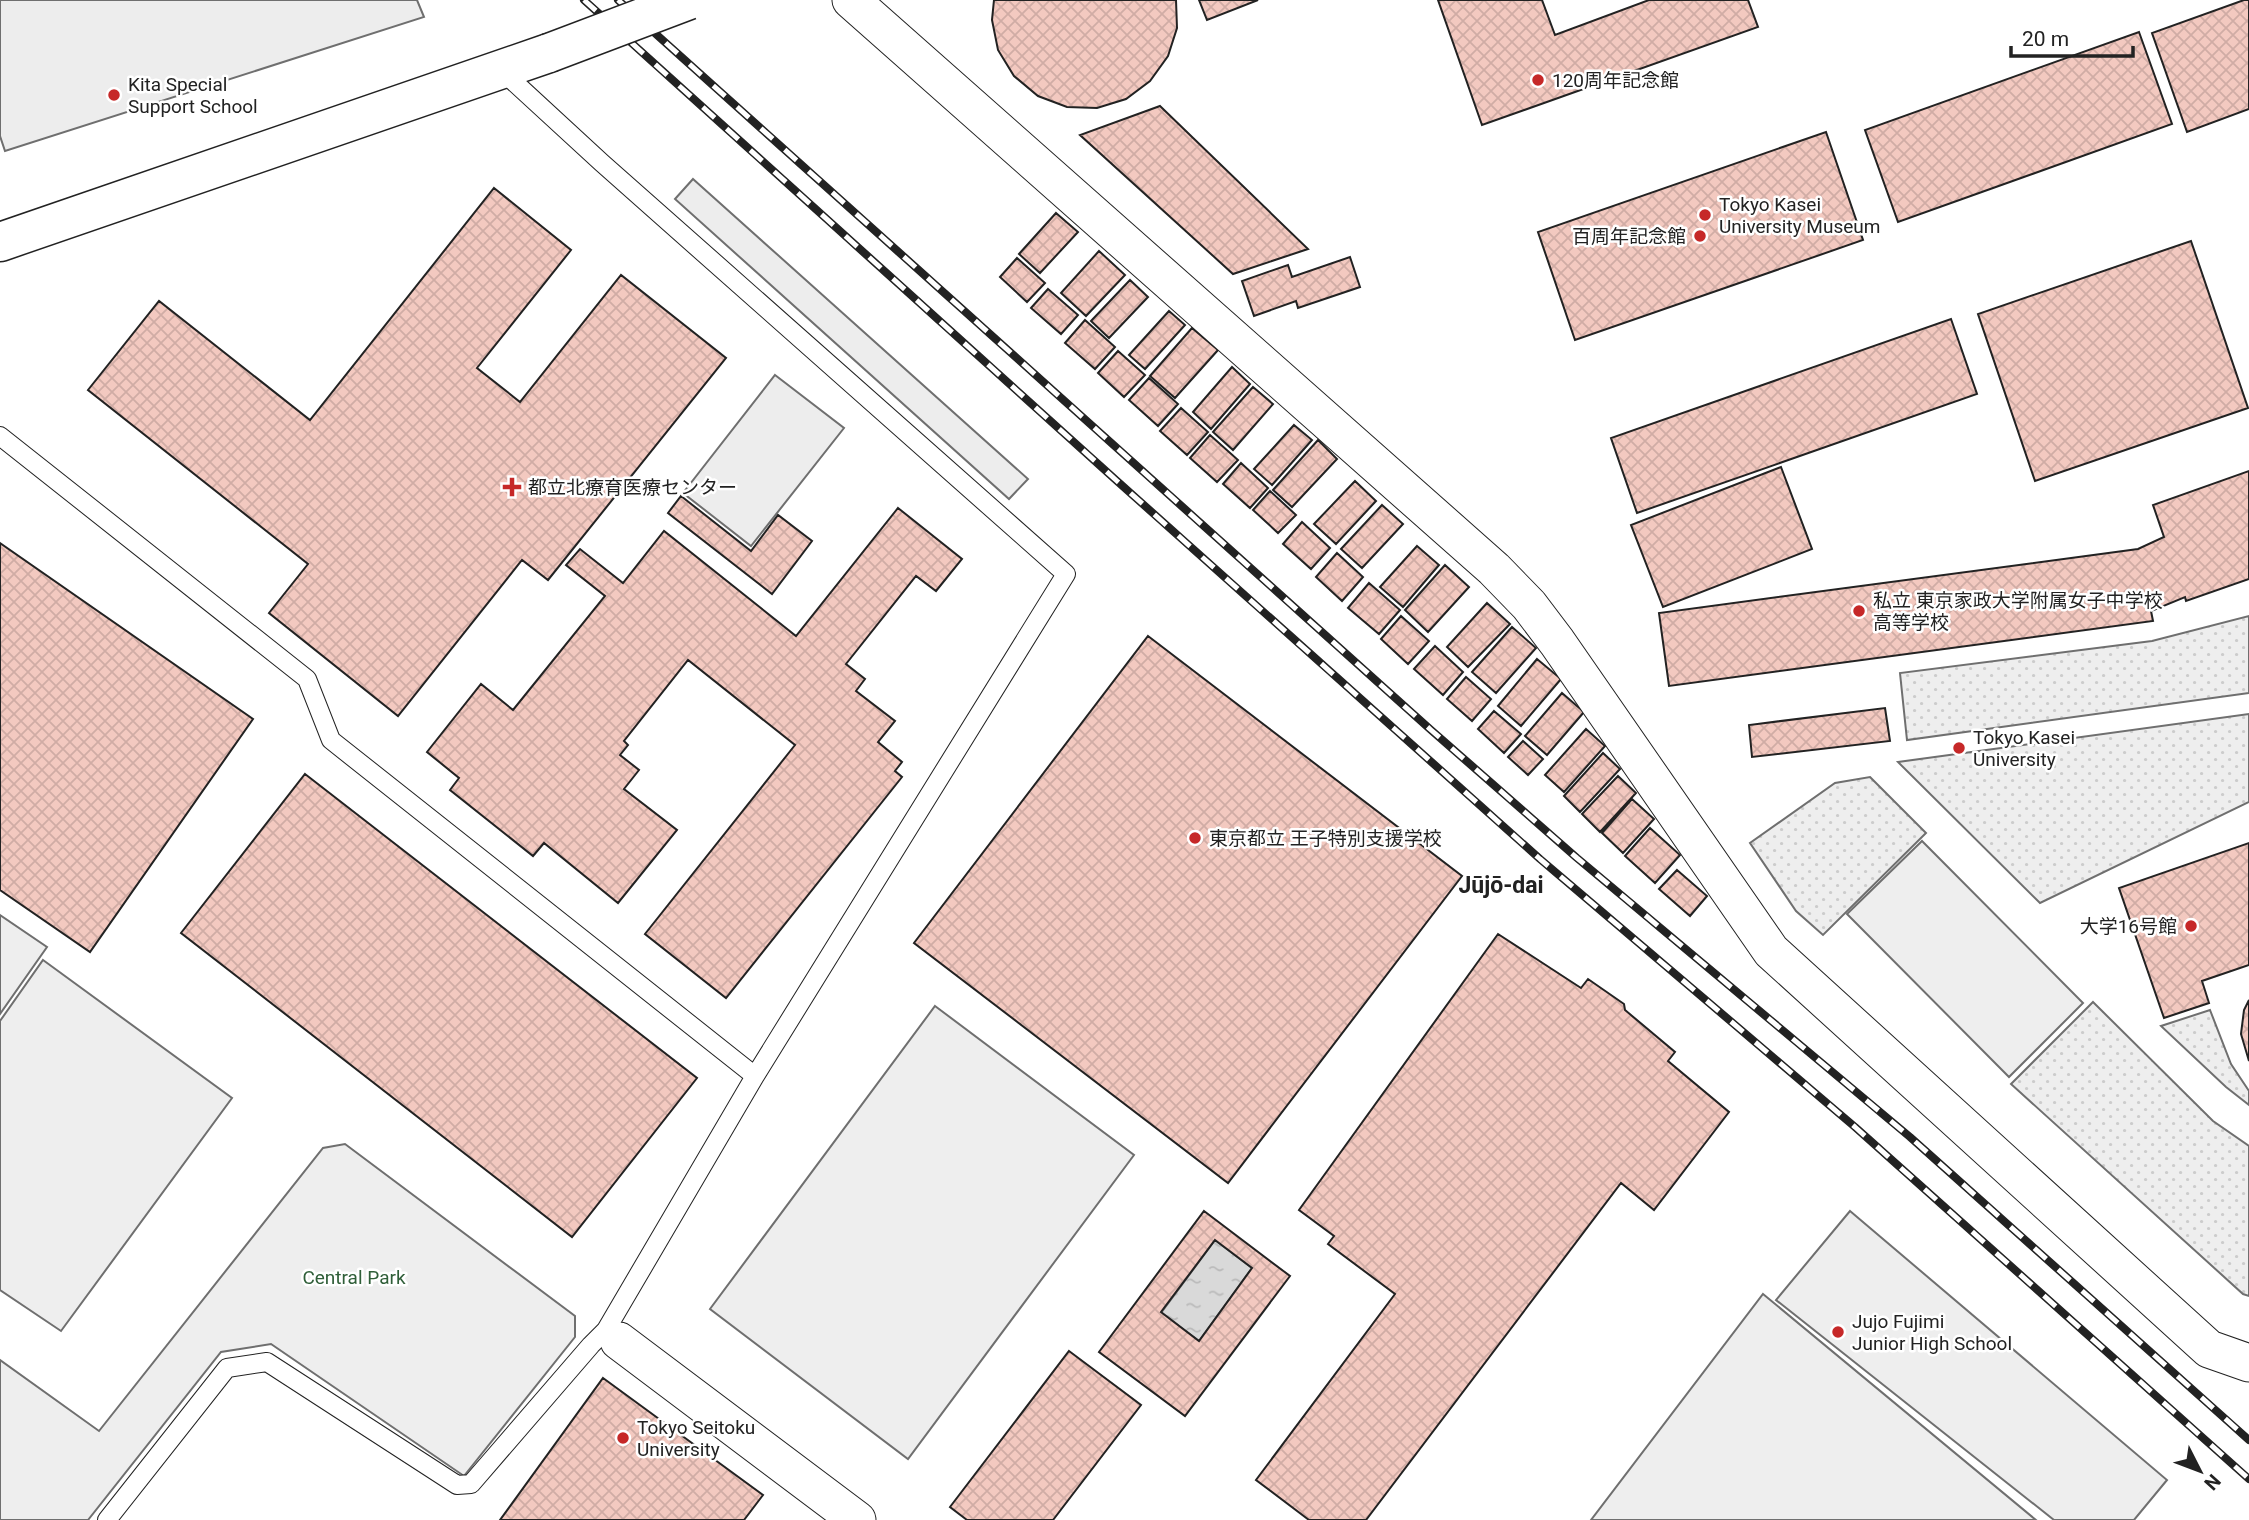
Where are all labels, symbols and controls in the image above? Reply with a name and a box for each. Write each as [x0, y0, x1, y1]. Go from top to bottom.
scale bar [2011, 14, 2134, 58]
text: 20 m [2022, 27, 2069, 51]
place label: 120周年記念館 [1552, 69, 1679, 92]
marker: 120周年記念館 [1530, 72, 1546, 88]
place label: Kita Special Support School [128, 73, 258, 118]
marker: Kita Special Support School [106, 87, 122, 103]
place label: Tokyo Kasei University Museum [1719, 193, 1880, 238]
marker: Tokyo Kasei University Museum [1697, 207, 1713, 223]
place label: 百周年記念館 [1572, 225, 1686, 248]
marker: 百周年記念館 [1692, 228, 1708, 244]
place label: 都立北療育医療センター [528, 476, 737, 499]
marker: 都立北療育医療センター [502, 477, 522, 497]
place label: 私立 東京家政大学附属女子中学校 高等学校 [1873, 589, 2163, 634]
marker: 私立 東京家政大学附属女子中学校 高等学校 [1851, 603, 1867, 619]
place label: Tokyo Kasei University [1973, 726, 2075, 771]
marker: Tokyo Kasei University [1951, 740, 1967, 756]
place label: 東京都立 王子特別支援学校 [1209, 827, 1442, 850]
marker: 東京都立 王子特別支援学校 [1187, 830, 1203, 846]
district label: Jūjō-dai [1458, 872, 1544, 899]
place label: 大学16号館 [2080, 915, 2177, 938]
marker: 大学16号館 [2183, 918, 2199, 934]
park label: Central Park [302, 1266, 406, 1289]
place label: Jujo Fujimi Junior High School [1852, 1310, 2012, 1355]
marker: Jujo Fujimi Junior High School [1830, 1324, 1846, 1340]
place label: Tokyo Seitoku University [637, 1416, 755, 1461]
marker: Tokyo Seitoku University [615, 1430, 631, 1446]
north arrow [2165, 1436, 2235, 1506]
text: N [2199, 1469, 2225, 1495]

